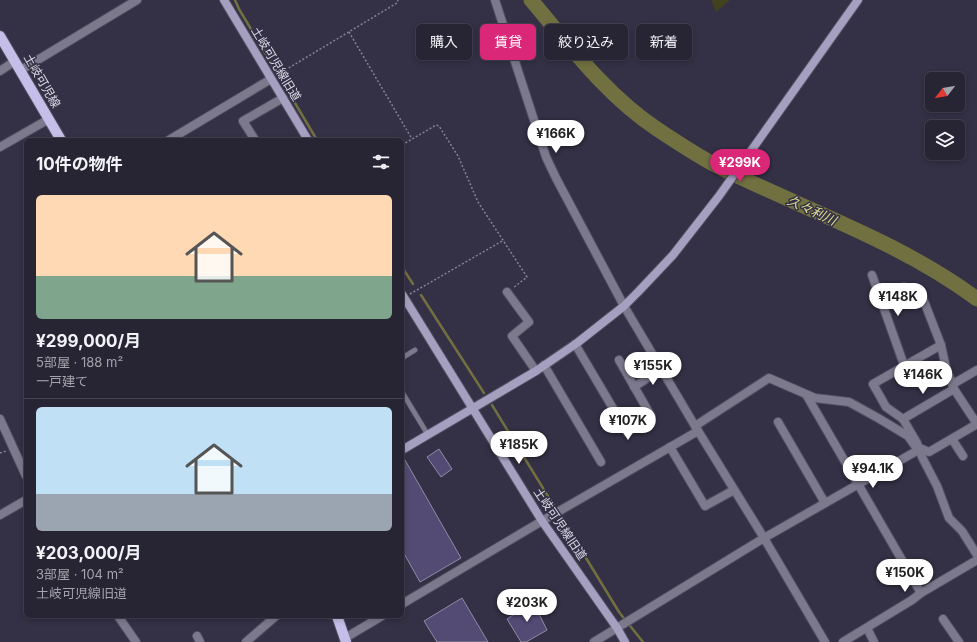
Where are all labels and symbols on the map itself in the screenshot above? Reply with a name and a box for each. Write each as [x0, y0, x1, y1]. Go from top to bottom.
street label: 土岐可児線旧道 [248, 24, 304, 104]
street label: 土岐可児線 [21, 51, 64, 110]
north arrow [925, 72, 965, 112]
pin: ¥166K [528, 120, 584, 154]
pin: ¥299K [712, 149, 768, 183]
water label: 久々利川 [785, 192, 841, 229]
pin: ¥148K [870, 283, 926, 317]
pin: ¥155K [625, 352, 681, 386]
pin: ¥146K [895, 361, 951, 395]
pin: ¥107K [600, 407, 656, 441]
pin: ¥185K [491, 431, 547, 465]
pin: ¥94.1K [840, 455, 906, 489]
street label: 土岐可児線旧道 [531, 485, 590, 563]
pin: ¥150K [877, 559, 933, 593]
pin: ¥203K [499, 589, 555, 623]

